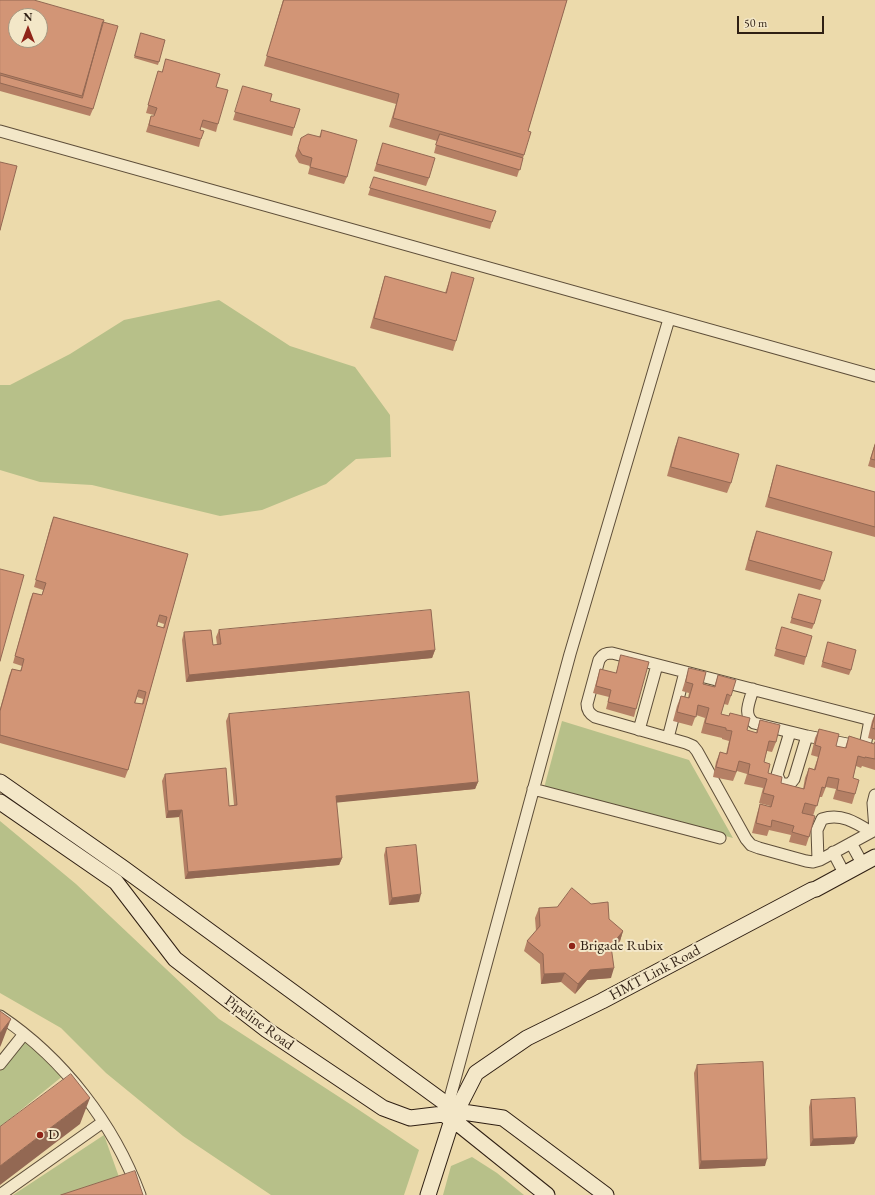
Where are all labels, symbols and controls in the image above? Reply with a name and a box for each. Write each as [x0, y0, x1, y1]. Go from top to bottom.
north arrow [8, 8, 48, 48]
scale bar [739, 8, 826, 34]
text: N [24, 10, 32, 24]
text: 50 m [744, 15, 767, 31]
place label: Brigade Rubix [580, 937, 663, 955]
marker: Brigade Rubix [567, 941, 577, 951]
street label: HMT Link Road [606, 941, 704, 1005]
street label: Pipeline Road [221, 992, 297, 1054]
place label: D [48, 1126, 59, 1144]
marker: D [35, 1130, 45, 1140]

